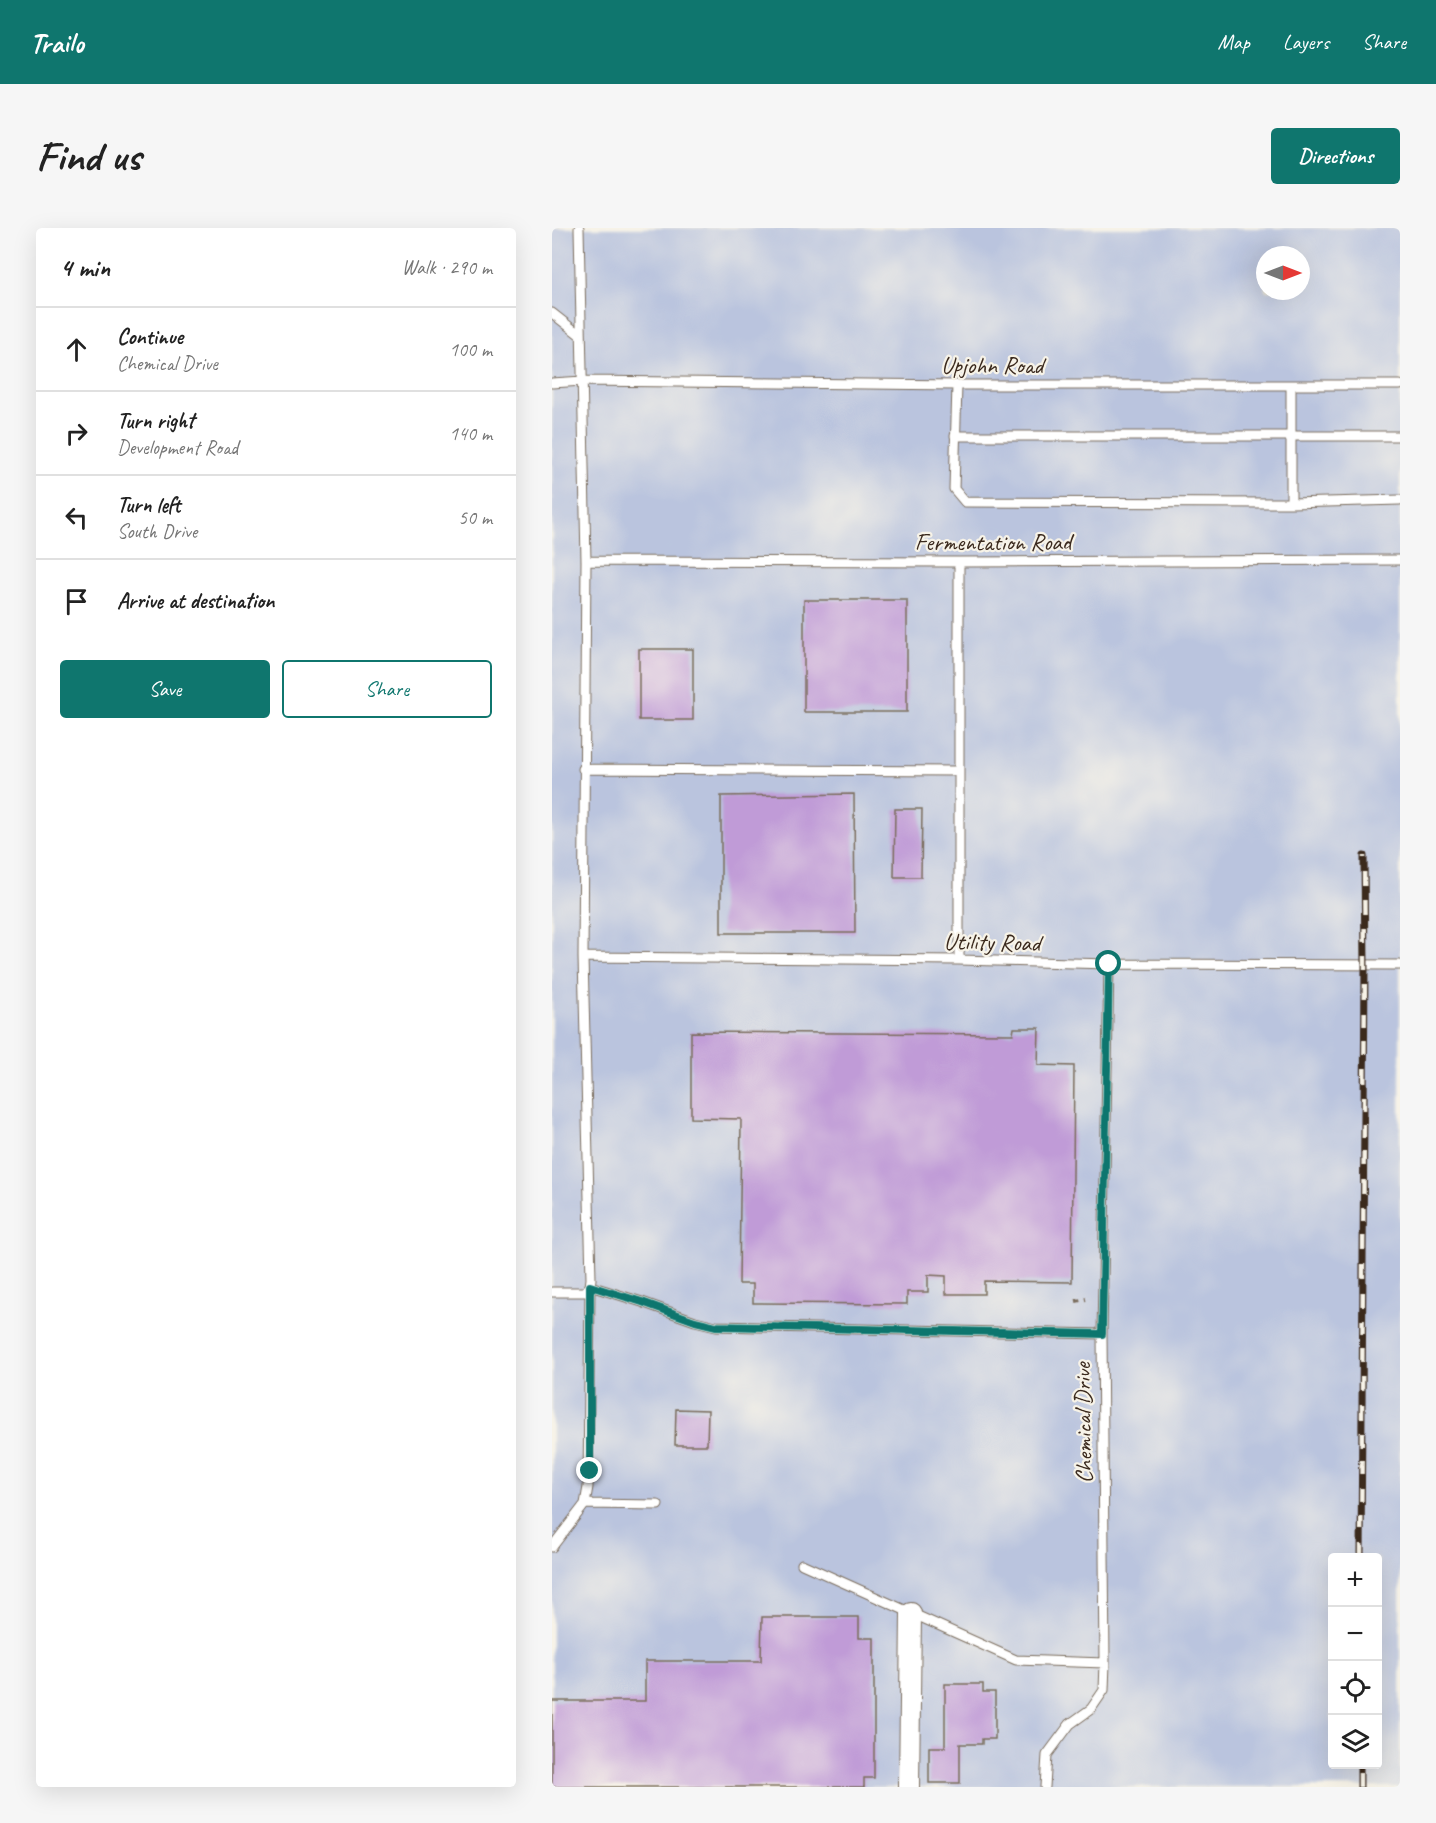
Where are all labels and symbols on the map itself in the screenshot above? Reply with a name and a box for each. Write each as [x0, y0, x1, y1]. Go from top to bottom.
north arrow [1256, 246, 1310, 300]
street label: Upjohn Road [941, 350, 1047, 380]
street label: Fermentation Road [915, 527, 1075, 557]
street label: Utility Road [943, 926, 1044, 958]
route start [1095, 950, 1121, 976]
street label: Chemical Drive [1067, 1360, 1099, 1484]
route end [576, 1457, 602, 1483]

